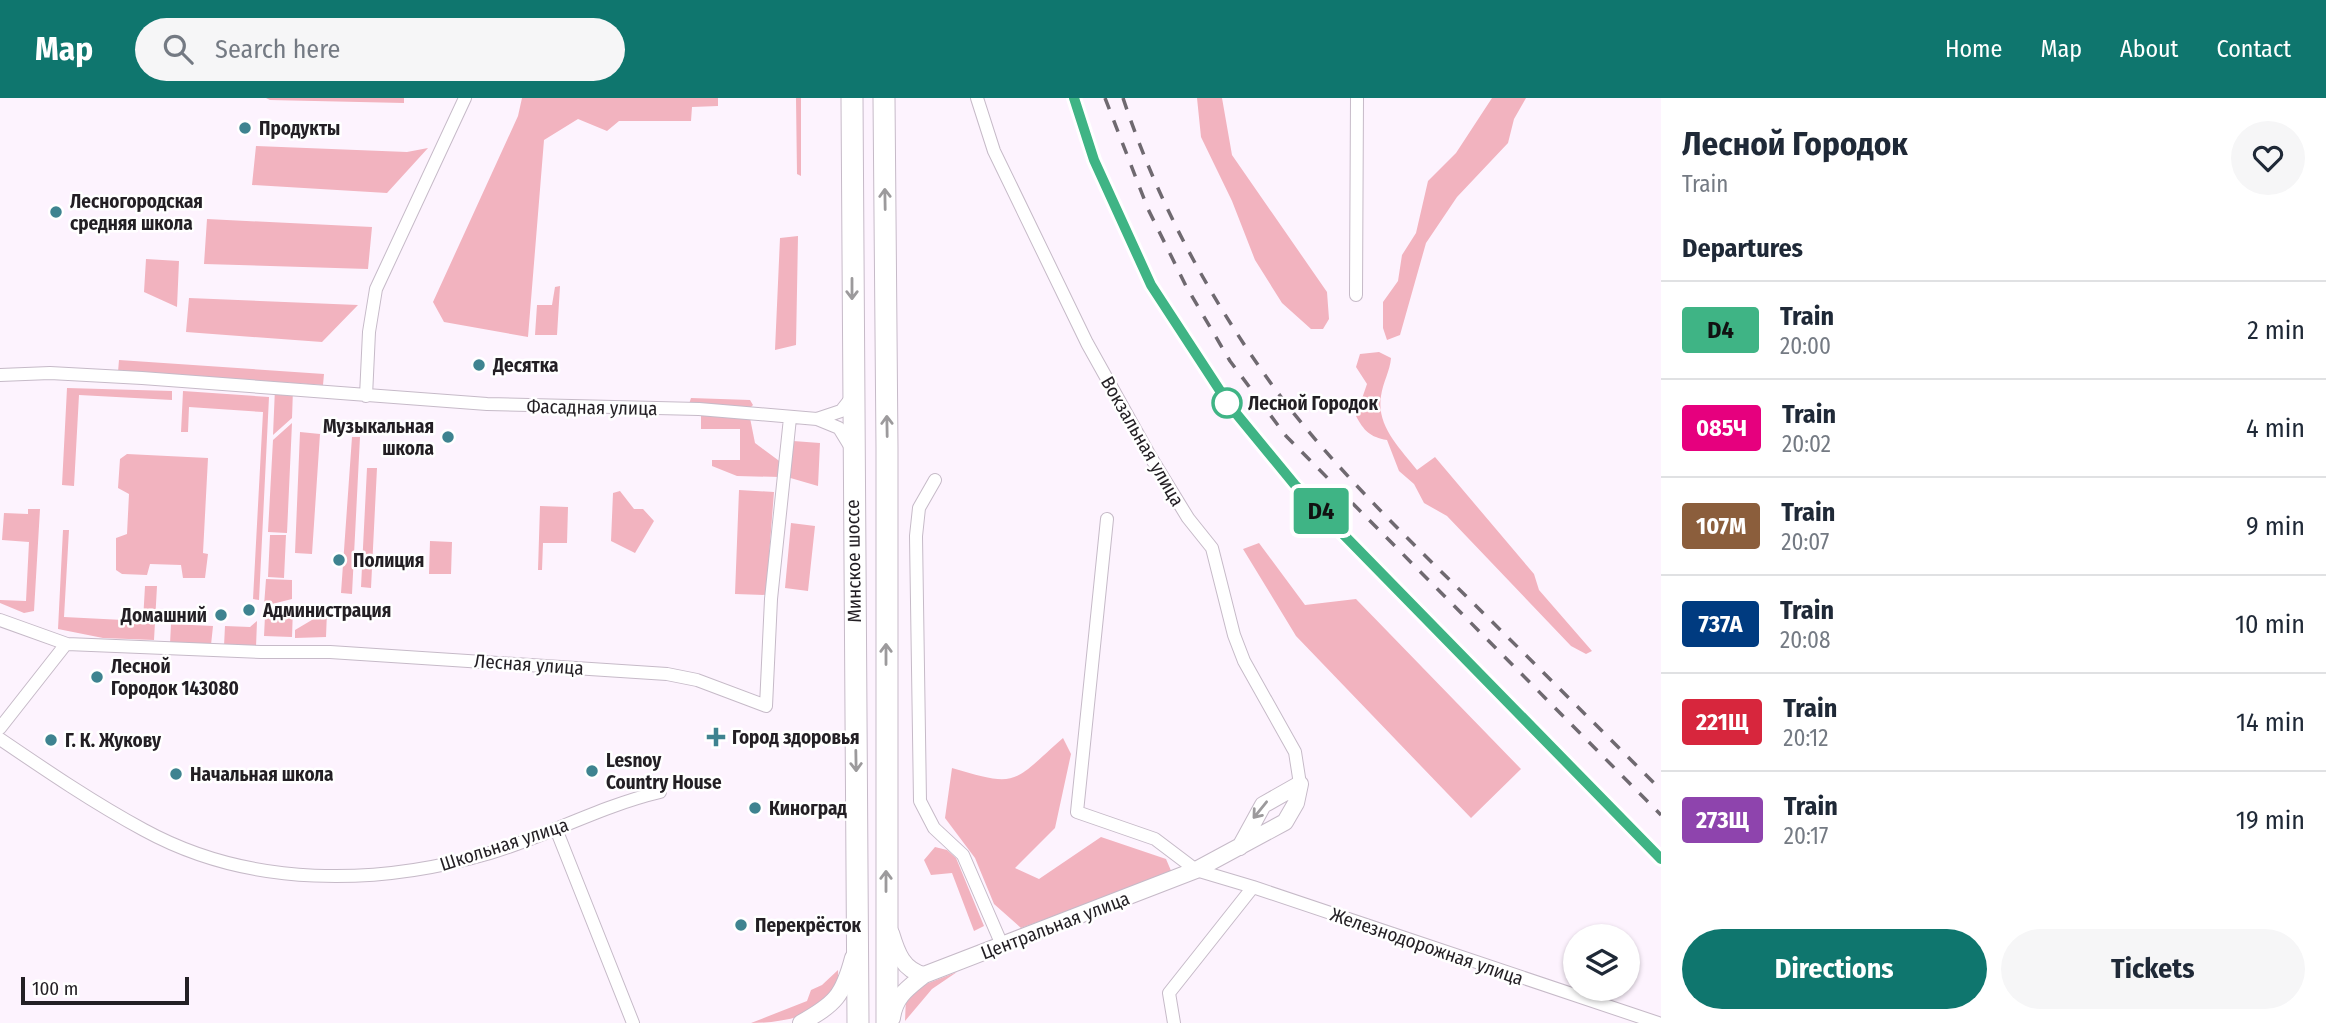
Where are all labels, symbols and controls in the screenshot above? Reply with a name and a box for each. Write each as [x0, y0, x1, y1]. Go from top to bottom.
search box [135, 18, 625, 81]
text: Map [35, 29, 93, 69]
icon: search [159, 30, 197, 68]
text: Search here [215, 34, 340, 65]
text: Home [1945, 35, 2002, 63]
text: Map [2040, 35, 2082, 63]
text: About [2120, 35, 2178, 63]
text: Contact [2216, 35, 2291, 63]
place label: Продукты [259, 117, 340, 140]
marker: Продукты [237, 120, 253, 136]
button: heart [2231, 121, 2305, 195]
text: Лесной Городок [1682, 124, 1908, 164]
text: Train [1682, 170, 1728, 198]
one-way arrow [878, 188, 892, 211]
place label: Лесногородская средняя школа [70, 190, 203, 235]
marker: Лесногородская средняя школа [48, 204, 64, 220]
text: Departures [1682, 233, 1803, 264]
one-way arrow [845, 277, 859, 300]
text: Train [1780, 301, 1834, 332]
text: 2 min [2247, 315, 2305, 346]
text: D4 [1707, 316, 1734, 344]
text: 20:00 [1780, 332, 1831, 360]
place label: Десятка [492, 354, 558, 377]
marker: Десятка [471, 357, 487, 373]
street label: Вокзальная улица [1096, 372, 1189, 510]
marker: Лесной Городок [1212, 388, 1242, 418]
place label: Лесной Городок [1248, 392, 1379, 415]
street label: Фасадная улица [526, 395, 658, 420]
text: Train [1782, 399, 1836, 430]
text: 4 min [2246, 413, 2305, 444]
text: 085Ч [1696, 414, 1747, 442]
place label: Музыкальная школа [323, 415, 434, 460]
one-way arrow [880, 415, 894, 438]
marker: Музыкальная школа [440, 429, 456, 445]
text: 20:02 [1782, 430, 1831, 458]
line badge: D4 [1290, 488, 1352, 534]
text: D4 [1308, 497, 1334, 525]
text: Train [1781, 497, 1835, 528]
street label: Минское шоссе [841, 499, 866, 623]
text: 9 min [2246, 511, 2305, 542]
text: 107М [1696, 512, 1746, 540]
text: 20:07 [1781, 528, 1829, 556]
place label: Полиция [353, 549, 424, 572]
marker: Полиция [331, 552, 347, 568]
text: Train [1780, 595, 1834, 626]
place label: Администрация [262, 599, 391, 622]
marker: Администрация [241, 602, 257, 618]
place label: Домашний [120, 604, 207, 627]
marker: Домашний [213, 607, 229, 623]
text: 10 min [2235, 609, 2305, 640]
text: 737А [1699, 610, 1742, 638]
text: 20:08 [1780, 626, 1831, 654]
one-way arrow [879, 643, 893, 666]
street label: Лесная улица [473, 649, 584, 680]
place label: Лесной Городок 143080 [111, 655, 239, 700]
marker: Лесной Городок 143080 [89, 669, 105, 685]
text: Train [1783, 693, 1837, 724]
text: 14 min [2236, 707, 2305, 738]
text: 221Щ [1696, 708, 1748, 736]
text: 20:12 [1783, 724, 1828, 752]
place label: Город здоровья [732, 726, 860, 749]
marker: Город здоровья [706, 727, 726, 747]
place label: Г. К. Жукову [65, 729, 162, 752]
marker: Г. К. Жукову [43, 732, 59, 748]
place label: Lesnoy Country House [606, 749, 722, 794]
one-way arrow [849, 749, 863, 772]
place label: Начальная школа [190, 763, 334, 786]
marker: Lesnoy Country House [584, 763, 600, 779]
marker: Начальная школа [168, 766, 184, 782]
text: Train [1784, 791, 1838, 822]
place label: Киноград [769, 797, 847, 820]
marker: Киноград [747, 800, 763, 816]
one-way arrow [1253, 801, 1268, 819]
text: 19 min [2236, 805, 2305, 836]
text: 273Щ [1696, 806, 1749, 834]
street label: Школьная улица [437, 813, 571, 876]
text: 20:17 [1784, 822, 1828, 850]
one-way arrow [879, 870, 893, 893]
street label: Центральная улица [978, 887, 1133, 964]
street label: Железнодорожная улица [1327, 903, 1526, 990]
place label: Перекрёсток [755, 914, 862, 937]
marker: Перекрёсток [733, 917, 749, 933]
map controls [1563, 924, 1640, 1001]
button: layers [1563, 924, 1640, 1001]
button: Directions [1682, 929, 1987, 1009]
button: Tickets [2001, 929, 2305, 1009]
scale bar [21, 974, 189, 1006]
text: 100 m [32, 977, 78, 1000]

